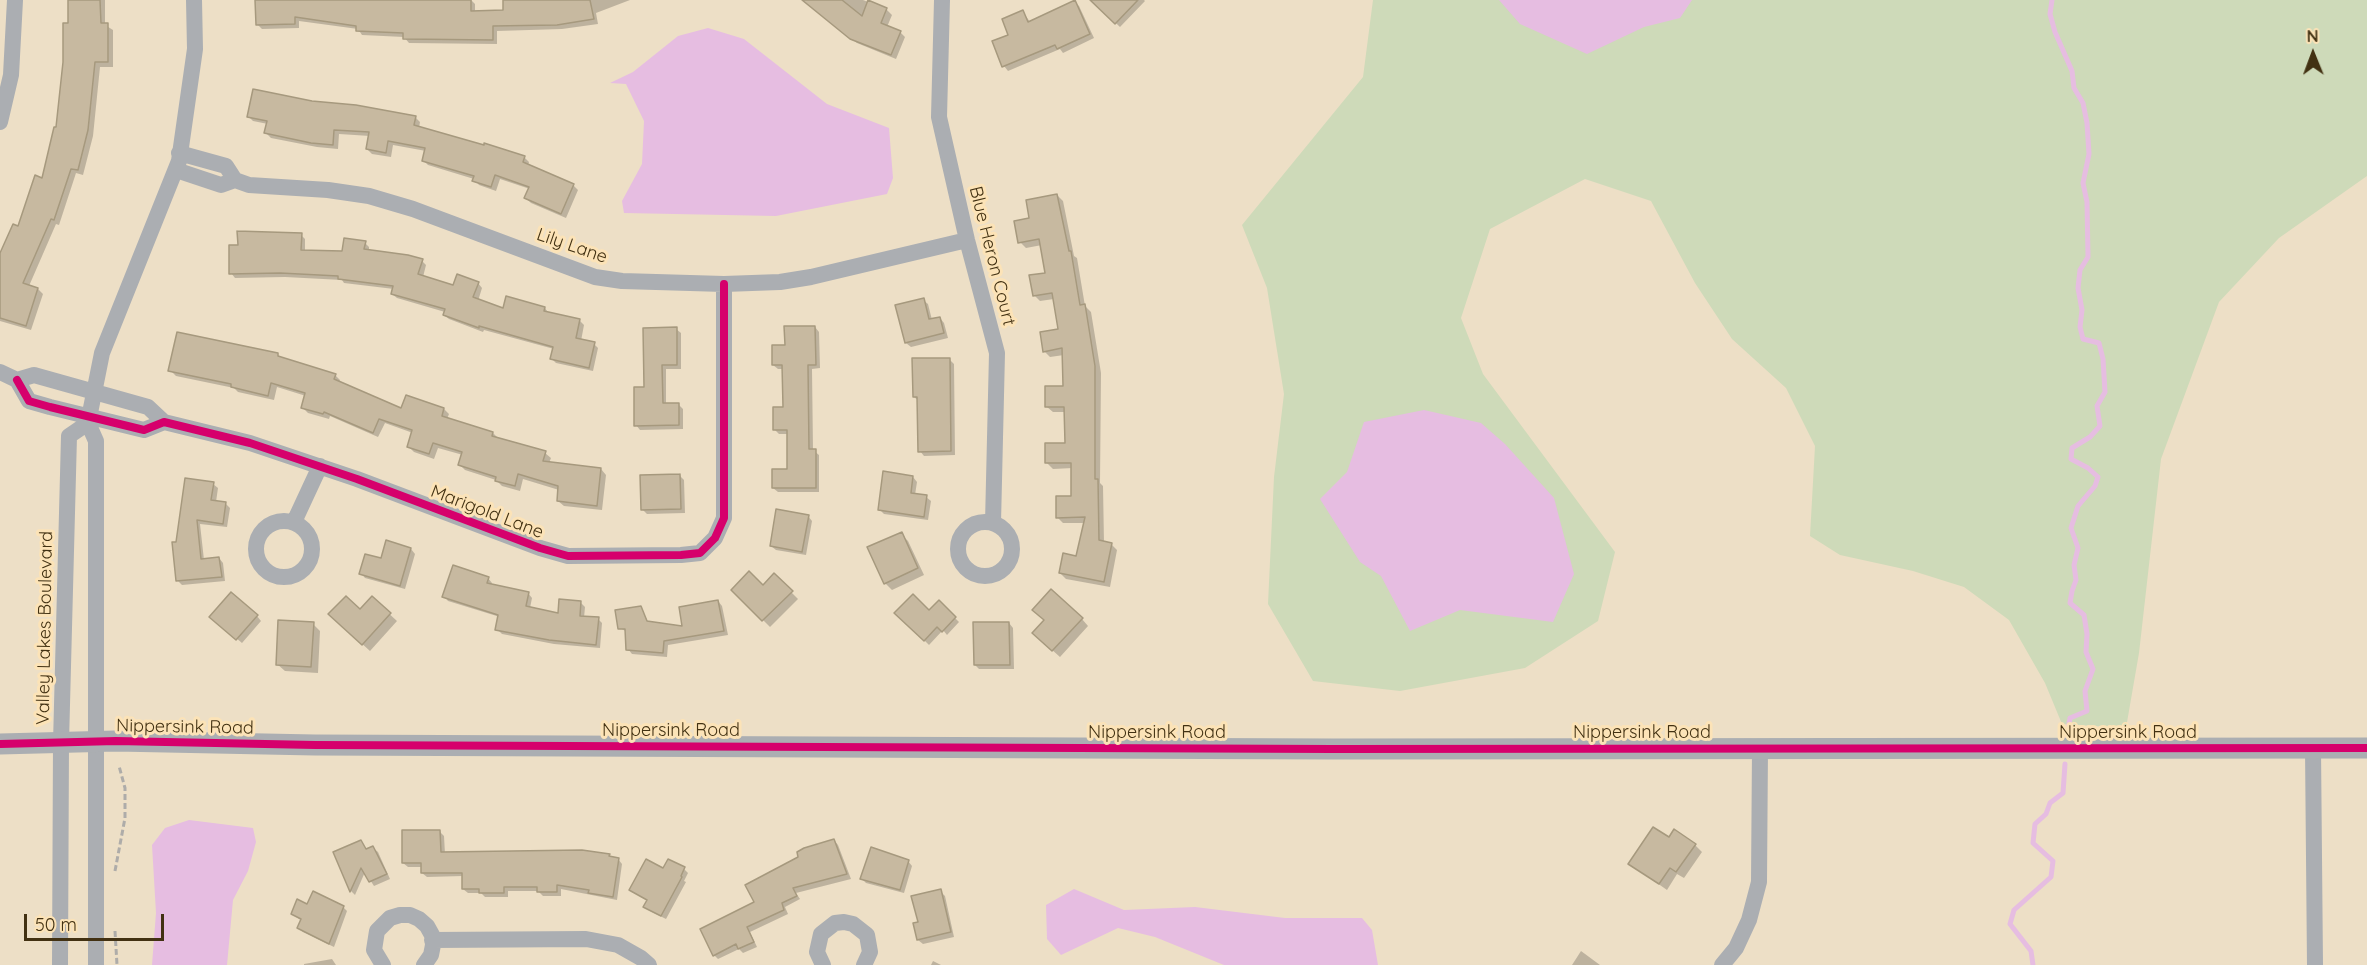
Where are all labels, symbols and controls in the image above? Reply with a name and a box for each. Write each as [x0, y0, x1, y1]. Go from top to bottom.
north arrow [2283, 24, 2343, 84]
text: N [2307, 26, 2319, 46]
street label: Blue Heron Court [964, 184, 1020, 328]
street label: Lily Lane [534, 224, 610, 268]
street label: Marigold Lane [428, 481, 546, 543]
street label: Valley Lakes Boulevard [33, 531, 57, 725]
street label: Nippersink Road [116, 715, 254, 739]
street label: Nippersink Road [602, 720, 740, 742]
street label: Nippersink Road [1088, 722, 1226, 744]
street label: Nippersink Road [1573, 722, 1711, 744]
street label: Nippersink Road [2059, 722, 2197, 744]
scale bar [27, 902, 166, 940]
text: 50 m [35, 913, 77, 936]

